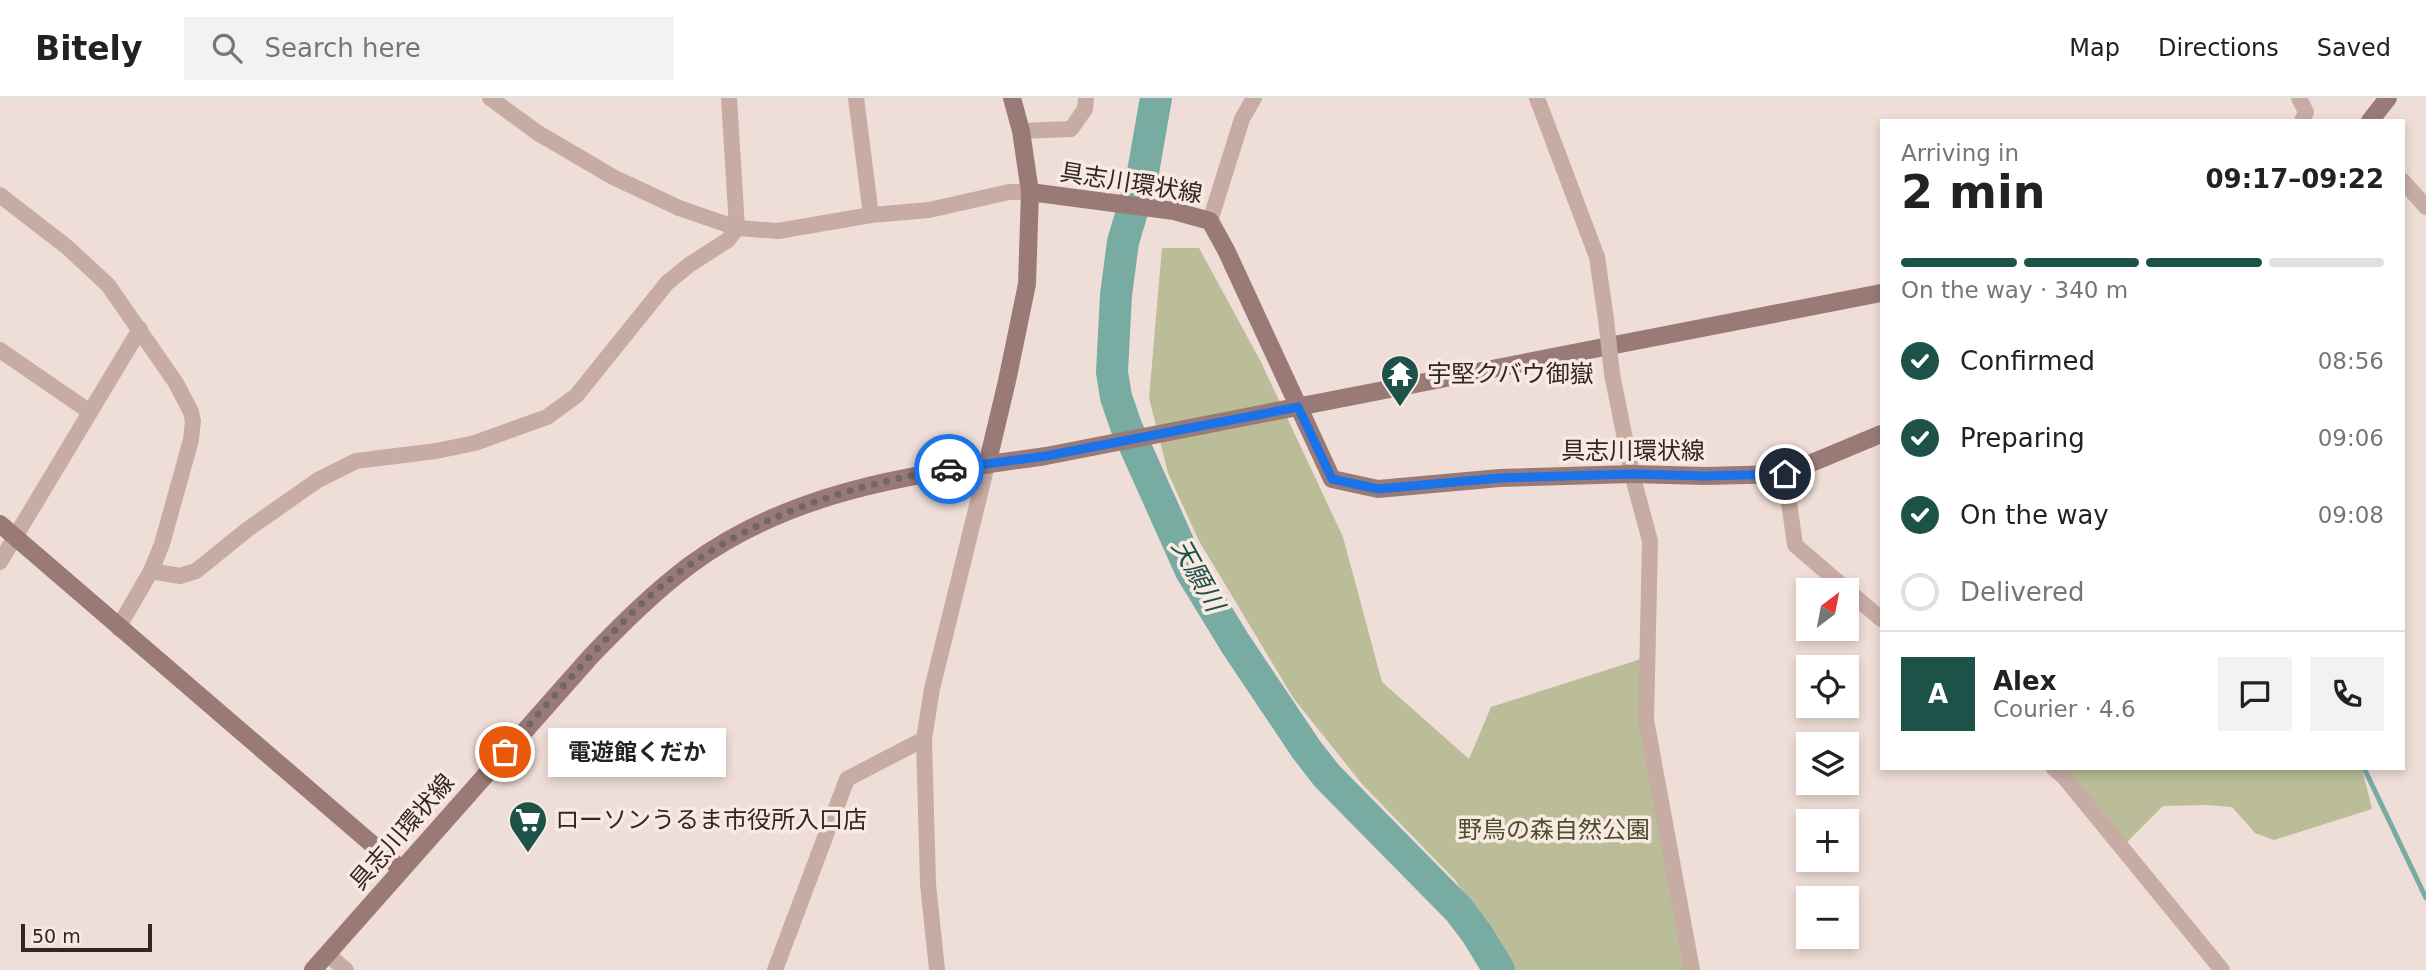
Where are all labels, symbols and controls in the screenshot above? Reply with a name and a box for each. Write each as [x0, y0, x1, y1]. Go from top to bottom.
search box [184, 17, 674, 80]
text: Bitely [35, 29, 142, 68]
icon: search [208, 29, 246, 67]
text: Search here [264, 33, 421, 63]
text: Map [2069, 34, 2120, 62]
text: Directions [2158, 34, 2279, 62]
text: Saved [2317, 34, 2391, 62]
text: Arriving in [1901, 140, 2019, 166]
street label: 具志川環状線 [1058, 158, 1204, 208]
text: 09:17–09:22 [2205, 164, 2384, 194]
text: 2 min [1901, 165, 2045, 219]
text: On the way · 340 m [1901, 277, 2128, 303]
icon: check [1901, 342, 1939, 380]
text: Confirmed [1960, 346, 2095, 376]
text: 08:56 [2318, 348, 2384, 374]
temple icon: 宇堅クバウ御嶽 [1379, 353, 1421, 408]
place label: 宇堅クバウ御嶽 [1427, 360, 1594, 388]
icon: check [1901, 419, 1939, 457]
text: Preparing [1960, 423, 2085, 453]
text: 09:06 [2318, 425, 2384, 451]
courier [914, 434, 984, 504]
street label: 具志川環状線 [1561, 437, 1705, 465]
pin [1755, 444, 1815, 504]
icon: car [930, 450, 968, 488]
icon: home [1766, 455, 1804, 493]
icon: check [1901, 496, 1939, 534]
text: On the way [1960, 500, 2109, 530]
text: 09:08 [2318, 502, 2384, 528]
water label: 天願川 [1166, 534, 1231, 619]
text: Delivered [1960, 577, 2084, 607]
north arrow [1796, 578, 1858, 640]
map controls [1796, 578, 1859, 949]
button: locate [1796, 655, 1859, 718]
button: chat [2218, 657, 2292, 731]
button: phone [2310, 657, 2384, 731]
text: Alex [1993, 666, 2056, 696]
text: A [1928, 679, 1948, 709]
text: Courier · 4.6 [1993, 696, 2136, 722]
pin [475, 722, 535, 782]
callout: 電遊館くだか [547, 728, 726, 776]
button: layers [1796, 732, 1859, 795]
icon: bag [486, 733, 524, 771]
text: 電遊館くだか [568, 739, 706, 765]
street label: 具志川環状線 [344, 768, 460, 896]
supermarket icon: ローソンうるま市役所入口店 [507, 799, 549, 854]
place label: ローソンうるま市役所入口店 [555, 806, 867, 834]
button: + [1796, 809, 1859, 872]
park label: 野鳥の森自然公園 [1458, 816, 1650, 844]
button: − [1796, 886, 1859, 949]
scale bar [21, 921, 152, 953]
text: 50 m [32, 925, 81, 947]

